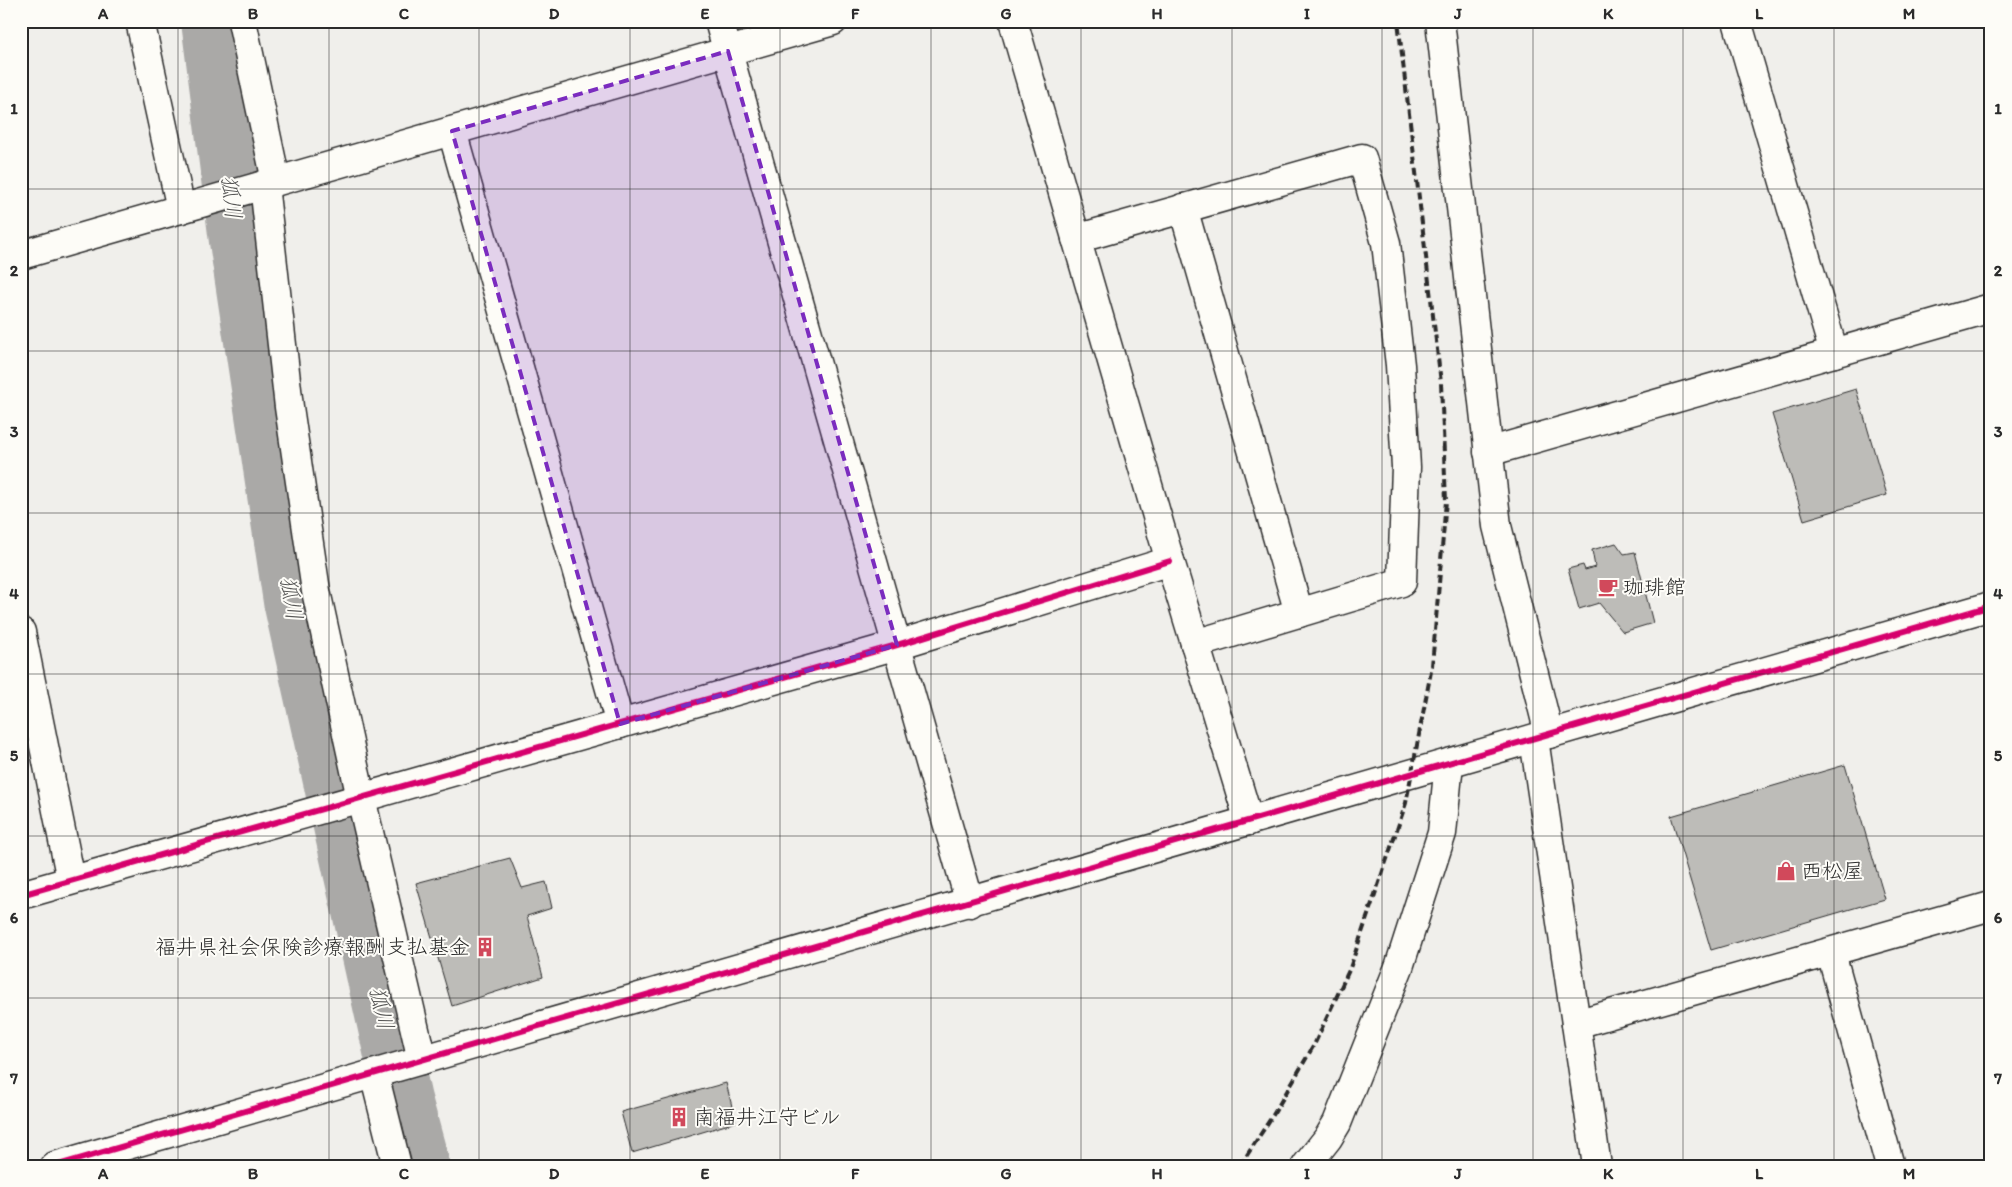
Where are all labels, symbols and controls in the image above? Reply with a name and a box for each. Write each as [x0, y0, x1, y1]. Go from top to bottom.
text: A [97, 4, 109, 23]
text: B [248, 4, 259, 23]
text: C [399, 4, 410, 23]
text: D [549, 4, 560, 23]
text: E [701, 4, 710, 23]
text: F [851, 4, 860, 23]
text: G [1000, 4, 1012, 23]
text: H [1151, 4, 1163, 23]
text: I [1304, 4, 1310, 23]
text: J [1453, 4, 1462, 23]
text: K [1603, 4, 1614, 23]
text: L [1755, 4, 1764, 23]
text: M [1903, 4, 1915, 23]
text: 1 [10, 99, 18, 118]
text: 1 [1994, 99, 2002, 118]
water label: 狐川 [215, 174, 248, 221]
text: 2 [10, 261, 19, 280]
text: 2 [1994, 261, 2003, 280]
text: 3 [10, 422, 19, 441]
text: 3 [1994, 422, 2003, 441]
water label: 狐川 [274, 574, 309, 622]
place label: 珈琲館 [1623, 574, 1686, 599]
cafe icon: 珈琲館 [1597, 576, 1619, 598]
text: 4 [9, 584, 19, 603]
text: 4 [1993, 584, 2003, 603]
text: 5 [10, 746, 19, 765]
text: 5 [1994, 746, 2003, 765]
place label: 西松屋 [1801, 858, 1864, 883]
shop icon: 西松屋 [1775, 860, 1797, 882]
text: 6 [10, 908, 19, 927]
text: 6 [1994, 908, 2003, 927]
place label: 福井県社会保険診療報酬支払基金 [155, 934, 470, 959]
building icon: 福井県社会保険診療報酬支払基金 [474, 936, 496, 958]
water label: 狐川 [363, 984, 400, 1033]
text: 7 [9, 1069, 18, 1088]
text: 7 [1993, 1069, 2002, 1088]
place label: 南福井江守ビル [694, 1104, 841, 1129]
building icon: 南福井江守ビル [668, 1106, 690, 1128]
text: A [97, 1164, 109, 1183]
text: B [248, 1164, 259, 1183]
text: C [399, 1164, 410, 1183]
text: D [549, 1164, 560, 1183]
text: E [701, 1164, 710, 1183]
text: F [851, 1164, 860, 1183]
text: G [1000, 1164, 1012, 1183]
text: H [1151, 1164, 1163, 1183]
text: I [1304, 1164, 1310, 1183]
text: J [1453, 1164, 1462, 1183]
text: K [1603, 1164, 1614, 1183]
text: L [1755, 1164, 1764, 1183]
text: M [1903, 1164, 1915, 1183]

